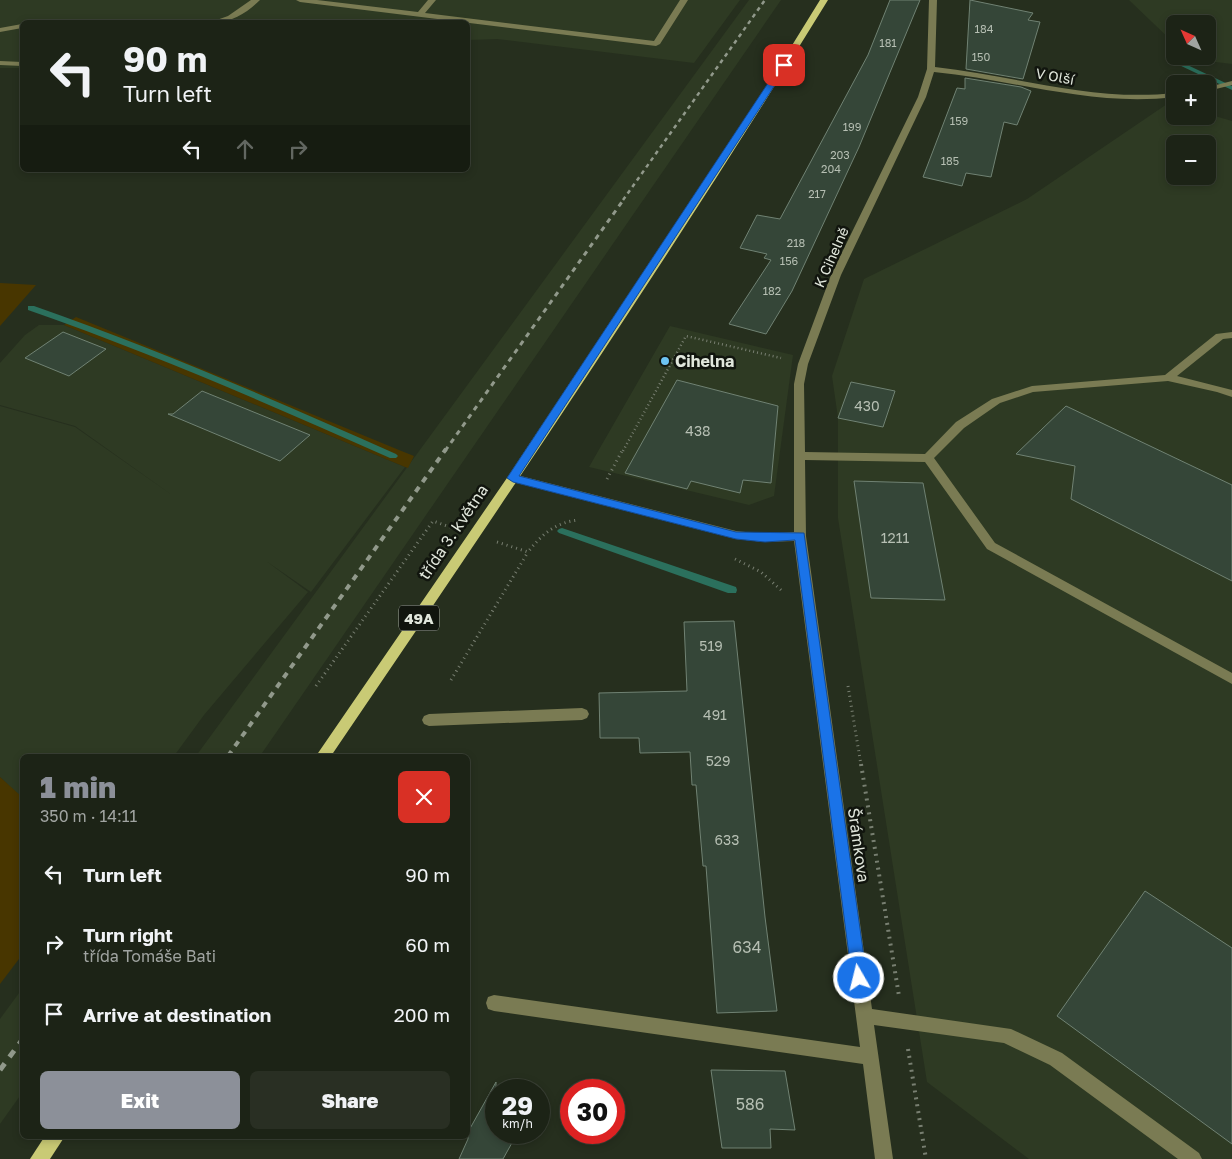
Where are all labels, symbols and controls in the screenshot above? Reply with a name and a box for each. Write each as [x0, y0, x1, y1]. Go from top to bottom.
north arrow [1166, 15, 1216, 65]
map controls [1166, 15, 1216, 185]
house number: 184 [975, 22, 994, 35]
house number: 181 [879, 36, 897, 49]
text: 90 m [123, 38, 207, 80]
icon: left [40, 40, 105, 105]
pin [763, 44, 805, 86]
house number: 150 [972, 50, 990, 63]
icon: arrive [770, 51, 798, 79]
street label: V Olší [1034, 64, 1077, 88]
button: + [1166, 75, 1216, 125]
text: Turn left [123, 80, 212, 107]
house number: 159 [950, 114, 968, 127]
house number: 199 [843, 120, 861, 133]
icon: left [178, 135, 206, 163]
icon: ahead [231, 135, 259, 163]
icon: right [284, 135, 312, 163]
button: − [1166, 135, 1216, 185]
house number: 203 [830, 148, 850, 161]
house number: 185 [941, 154, 959, 167]
house number: 204 [821, 162, 841, 175]
house number: 217 [808, 187, 826, 200]
street label: K Cihelně [810, 224, 852, 290]
house number: 218 [787, 236, 805, 249]
house number: 156 [780, 254, 799, 267]
house number: 182 [763, 284, 781, 297]
place label: Cihelna [675, 351, 734, 371]
marker: Cihelna [659, 355, 671, 367]
house number: 430 [854, 397, 880, 414]
house number: 438 [685, 422, 711, 439]
street label: třída 3. května [414, 481, 492, 583]
house number: 1211 [881, 529, 909, 546]
road number: 49A [399, 606, 439, 630]
house number: 519 [699, 637, 723, 654]
house number: 491 [703, 706, 727, 723]
house number: 529 [706, 752, 730, 769]
text: 1 min [40, 769, 116, 805]
button: close [398, 771, 450, 823]
text: 350 m · 14:11 [40, 806, 137, 826]
street label: Šrámkova [844, 806, 874, 884]
house number: 633 [715, 831, 739, 848]
icon: left [40, 860, 68, 888]
text: Turn left [83, 863, 162, 886]
text: 90 m [405, 863, 450, 886]
text: Turn right [83, 923, 173, 946]
icon: right [40, 930, 68, 958]
text: 60 m [405, 933, 450, 956]
house number: 634 [733, 937, 761, 957]
text: třída Tomáše Bati [83, 946, 216, 966]
position arrow [832, 951, 884, 1003]
icon: arrive [40, 1000, 68, 1028]
text: Arrive at destination [83, 1003, 271, 1026]
text: 200 m [394, 1003, 450, 1026]
button: Exit [40, 1071, 240, 1129]
button: Share [250, 1071, 450, 1129]
speed limit sign: 30 [560, 1079, 625, 1144]
text: 29 [502, 1090, 533, 1121]
house number: 586 [736, 1094, 764, 1114]
text: km/h [502, 1116, 533, 1131]

